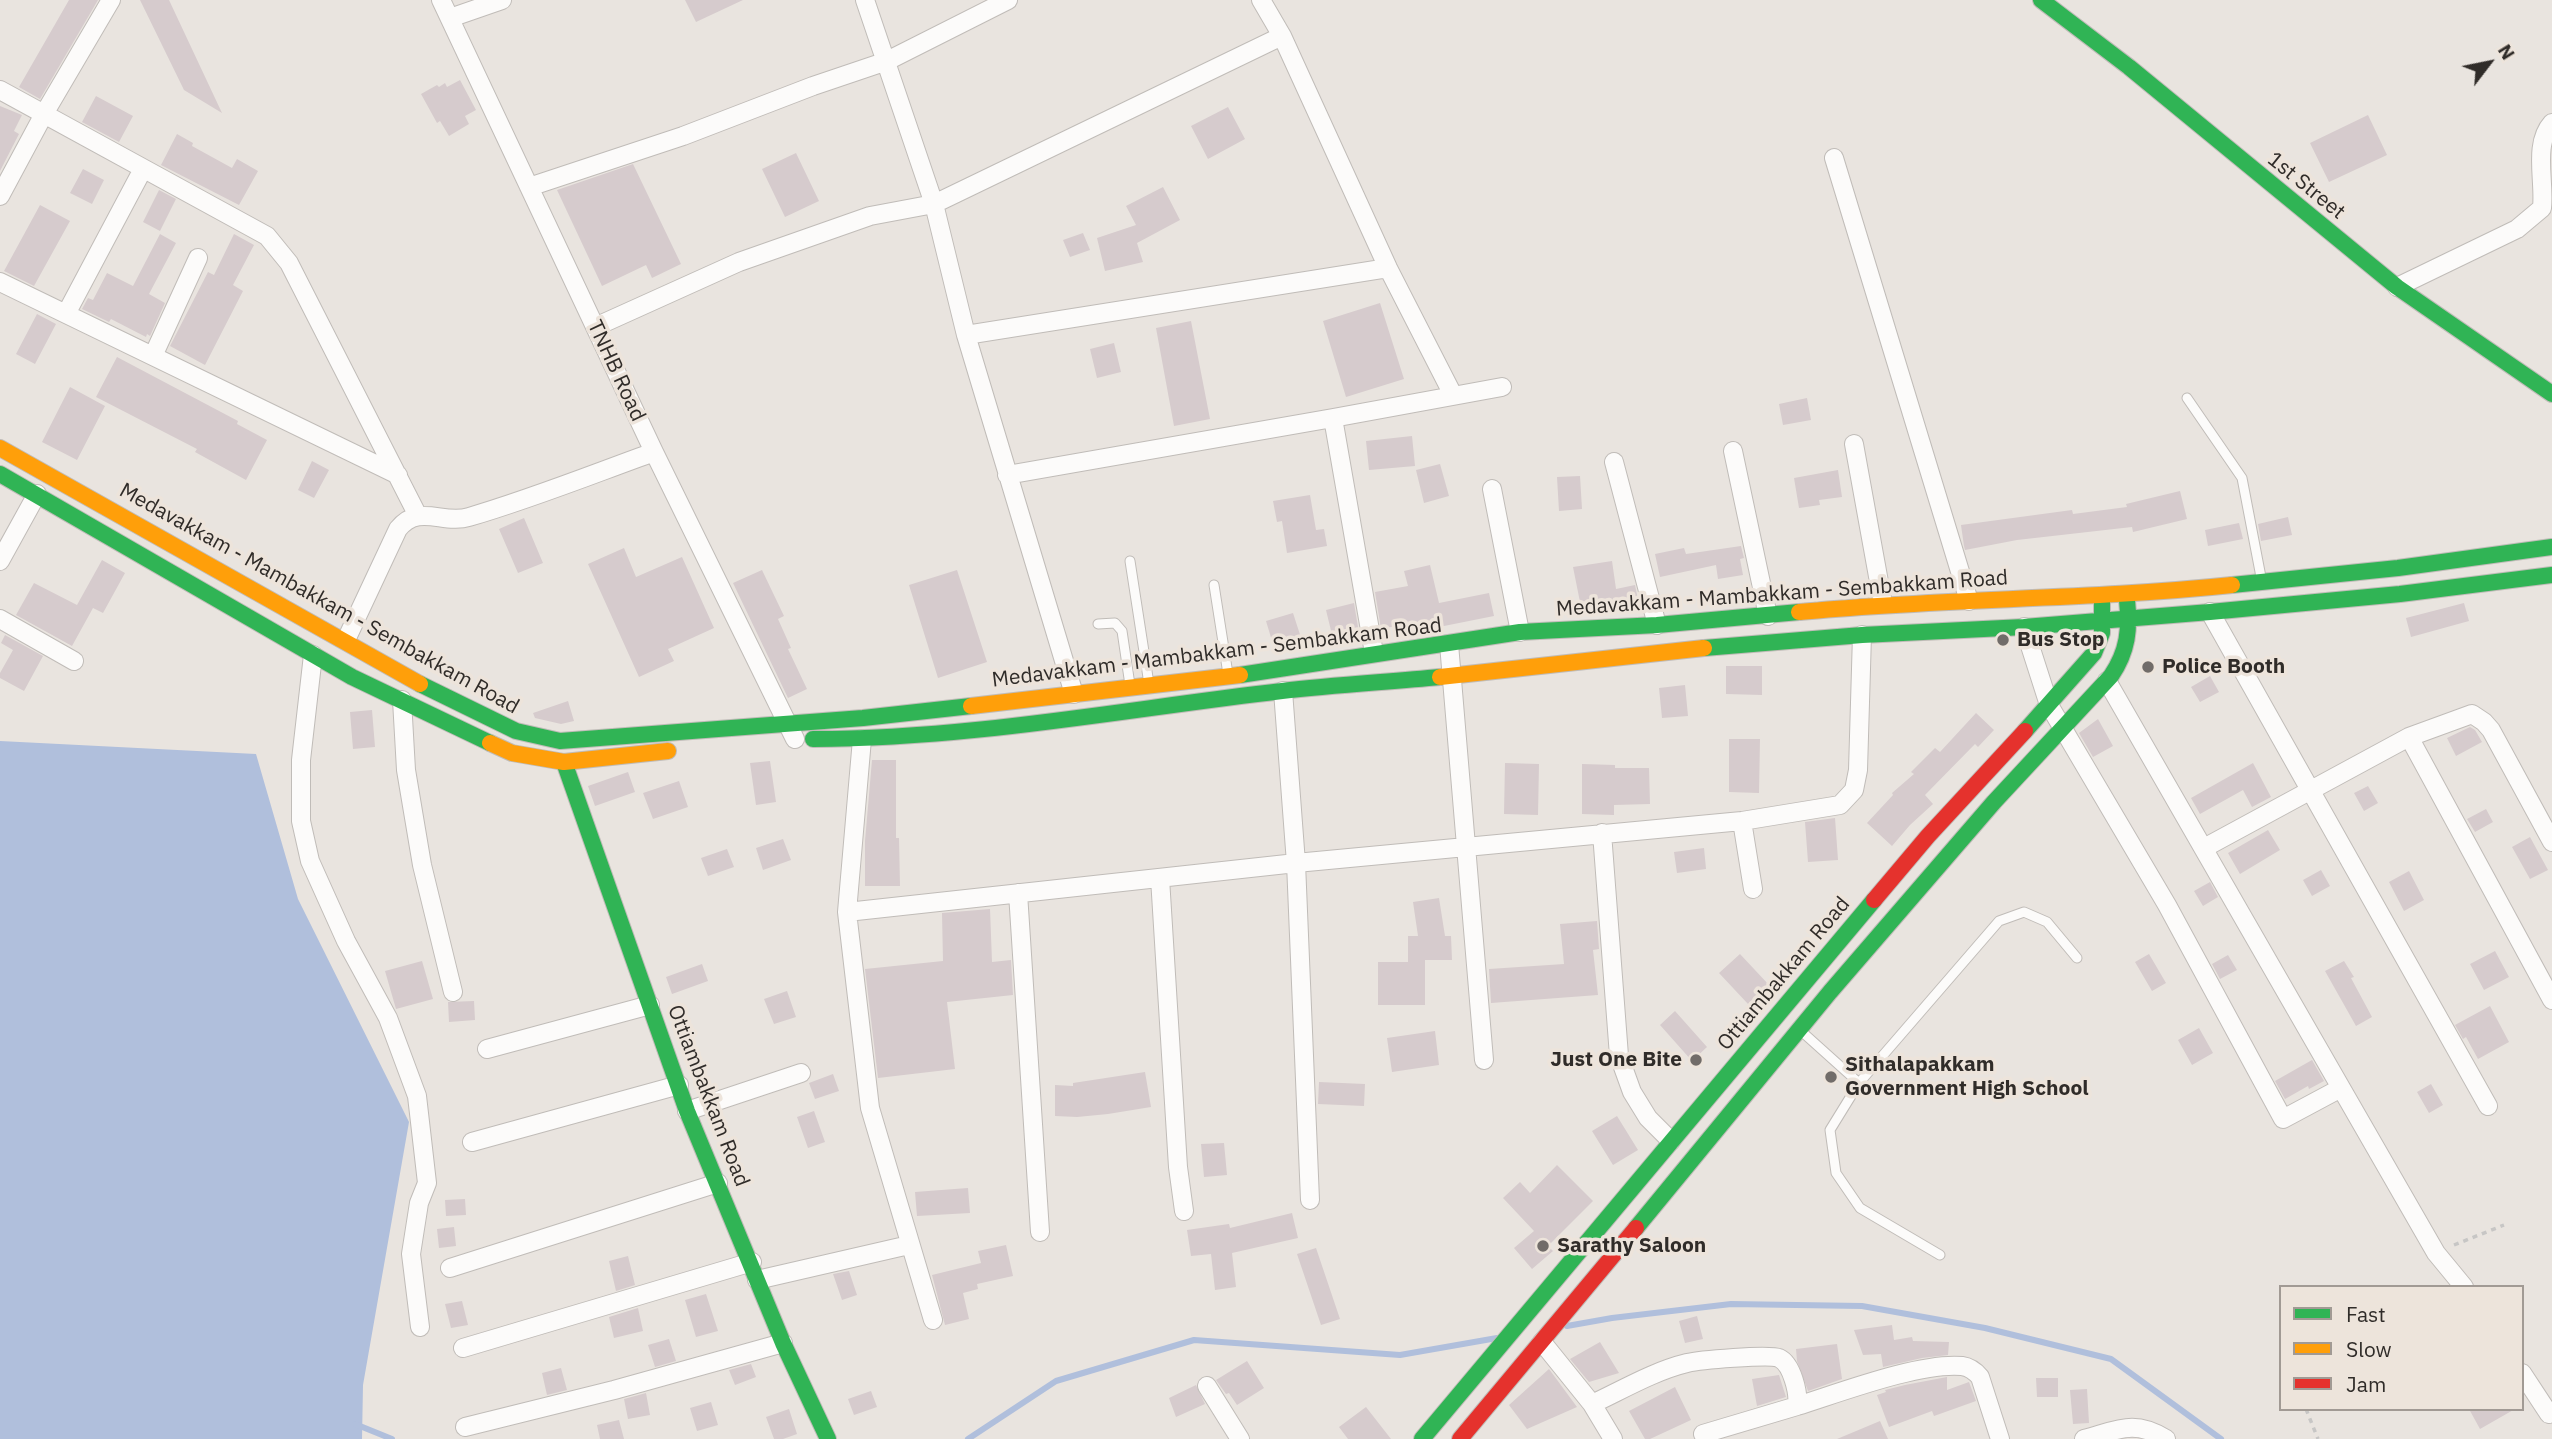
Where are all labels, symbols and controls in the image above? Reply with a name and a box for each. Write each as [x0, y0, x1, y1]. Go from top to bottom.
north arrow [2454, 28, 2524, 98]
text: N [2493, 40, 2521, 64]
street label: 1st Street [2262, 147, 2350, 225]
street label: TNHB Road [582, 316, 650, 426]
street label: Medavakkam - Mambakkam - Sembakkam Road [115, 478, 523, 720]
street label: Medavakkam - Mambakkam - Sembakkam Road [1555, 566, 2009, 622]
street label: Medavakkam - Mambakkam - Sembakkam Road [991, 613, 1443, 693]
place label: Bus Stop [2017, 627, 2105, 653]
marker: Bus Stop [1995, 632, 2011, 648]
place label: Police Booth [2162, 654, 2285, 680]
marker: Police Booth [2140, 659, 2156, 675]
street label: Ottiambakkam Road [1713, 892, 1855, 1056]
street label: Ottiambakkam Road [662, 1002, 754, 1190]
place label: Just One Bite [1550, 1047, 1682, 1073]
marker: Just One Bite [1688, 1052, 1704, 1068]
place label: Sithalapakkam Government High School [1845, 1052, 2089, 1102]
marker: Sithalapakkam Government High School [1823, 1069, 1839, 1085]
place label: Sarathy Saloon [1557, 1233, 1706, 1259]
marker: Sarathy Saloon [1535, 1238, 1551, 1254]
legend [2279, 1285, 2524, 1411]
text: Fast [2346, 1300, 2386, 1328]
text: Slow [2346, 1335, 2392, 1363]
text: Jam [2346, 1370, 2386, 1398]

